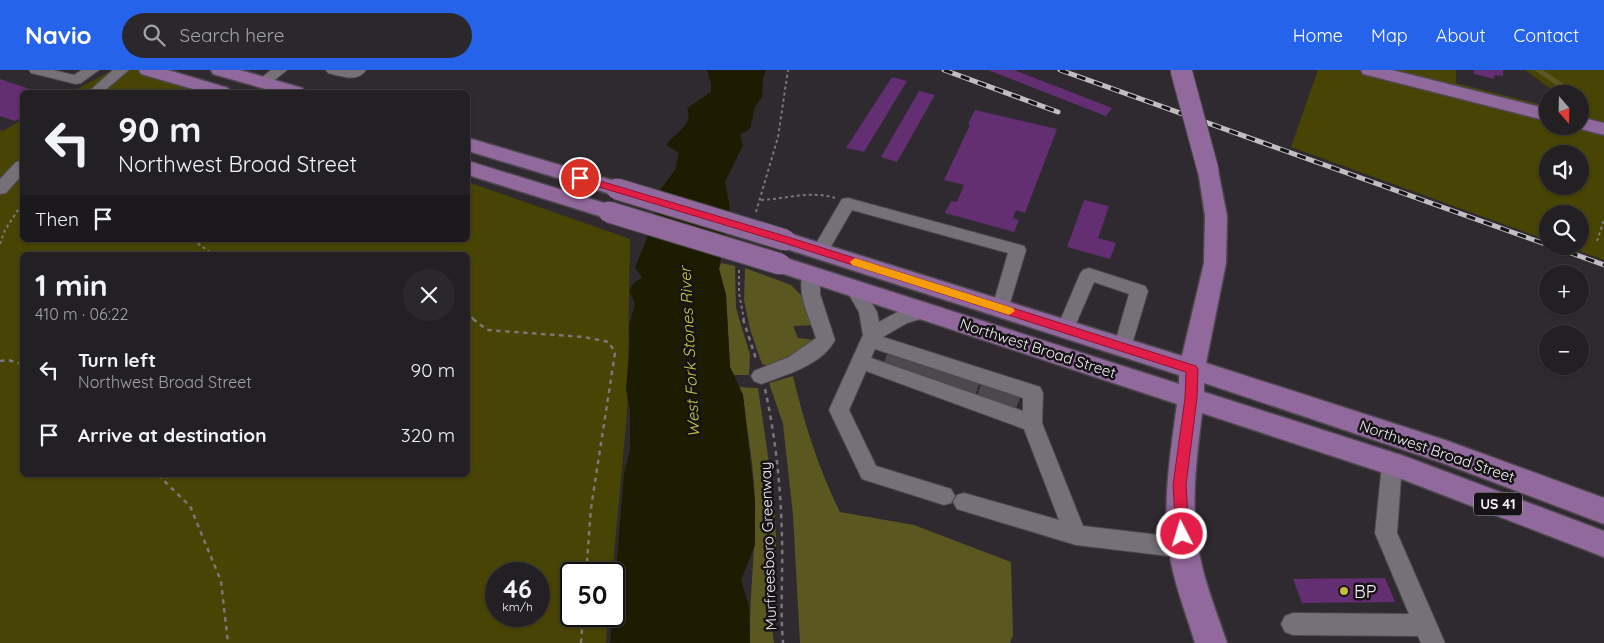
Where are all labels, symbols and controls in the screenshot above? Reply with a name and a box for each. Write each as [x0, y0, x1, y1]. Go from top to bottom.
search box [122, 13, 472, 58]
text: Navio [25, 20, 92, 50]
icon: search [140, 21, 168, 49]
text: Search here [180, 23, 284, 47]
text: Home [1293, 24, 1343, 47]
text: Map [1371, 24, 1408, 47]
text: About [1436, 24, 1486, 47]
text: Contact [1514, 24, 1579, 47]
north arrow [1539, 85, 1589, 135]
map controls [1539, 85, 1589, 375]
text: 90 m [118, 107, 201, 151]
icon: left [35, 110, 100, 175]
button: sound [1539, 145, 1589, 195]
text: Northwest Broad Street [118, 150, 357, 178]
pin [559, 157, 601, 199]
icon: arrive [566, 164, 594, 192]
icon: arrive [89, 205, 117, 233]
button: search [1539, 205, 1589, 255]
text: Then [35, 207, 79, 231]
water label: West Fork Stones River [674, 264, 703, 438]
button: + [1539, 265, 1589, 315]
text: 1 min [35, 266, 108, 304]
button: close [403, 269, 455, 321]
text: 410 m · 06:22 [35, 304, 128, 324]
street label: Northwest Broad Street [958, 314, 1118, 382]
button: − [1539, 325, 1589, 375]
text: Turn left [78, 348, 156, 372]
icon: left [35, 356, 63, 384]
text: 90 m [411, 358, 455, 382]
text: Northwest Broad Street [78, 372, 252, 392]
street label: Northwest Broad Street [1357, 416, 1517, 486]
icon: arrive [35, 421, 63, 449]
text: Arrive at destination [78, 423, 267, 447]
text: 320 m [401, 423, 455, 447]
street label: Murfreesboro Greenway [756, 461, 780, 631]
road number: US 41 [1474, 492, 1522, 516]
position arrow [1155, 507, 1207, 559]
speed limit sign: 50 [560, 562, 625, 627]
text: 46 [503, 573, 532, 604]
place label: BP [1354, 580, 1376, 603]
marker: BP [1338, 585, 1350, 597]
text: km/h [502, 599, 533, 614]

